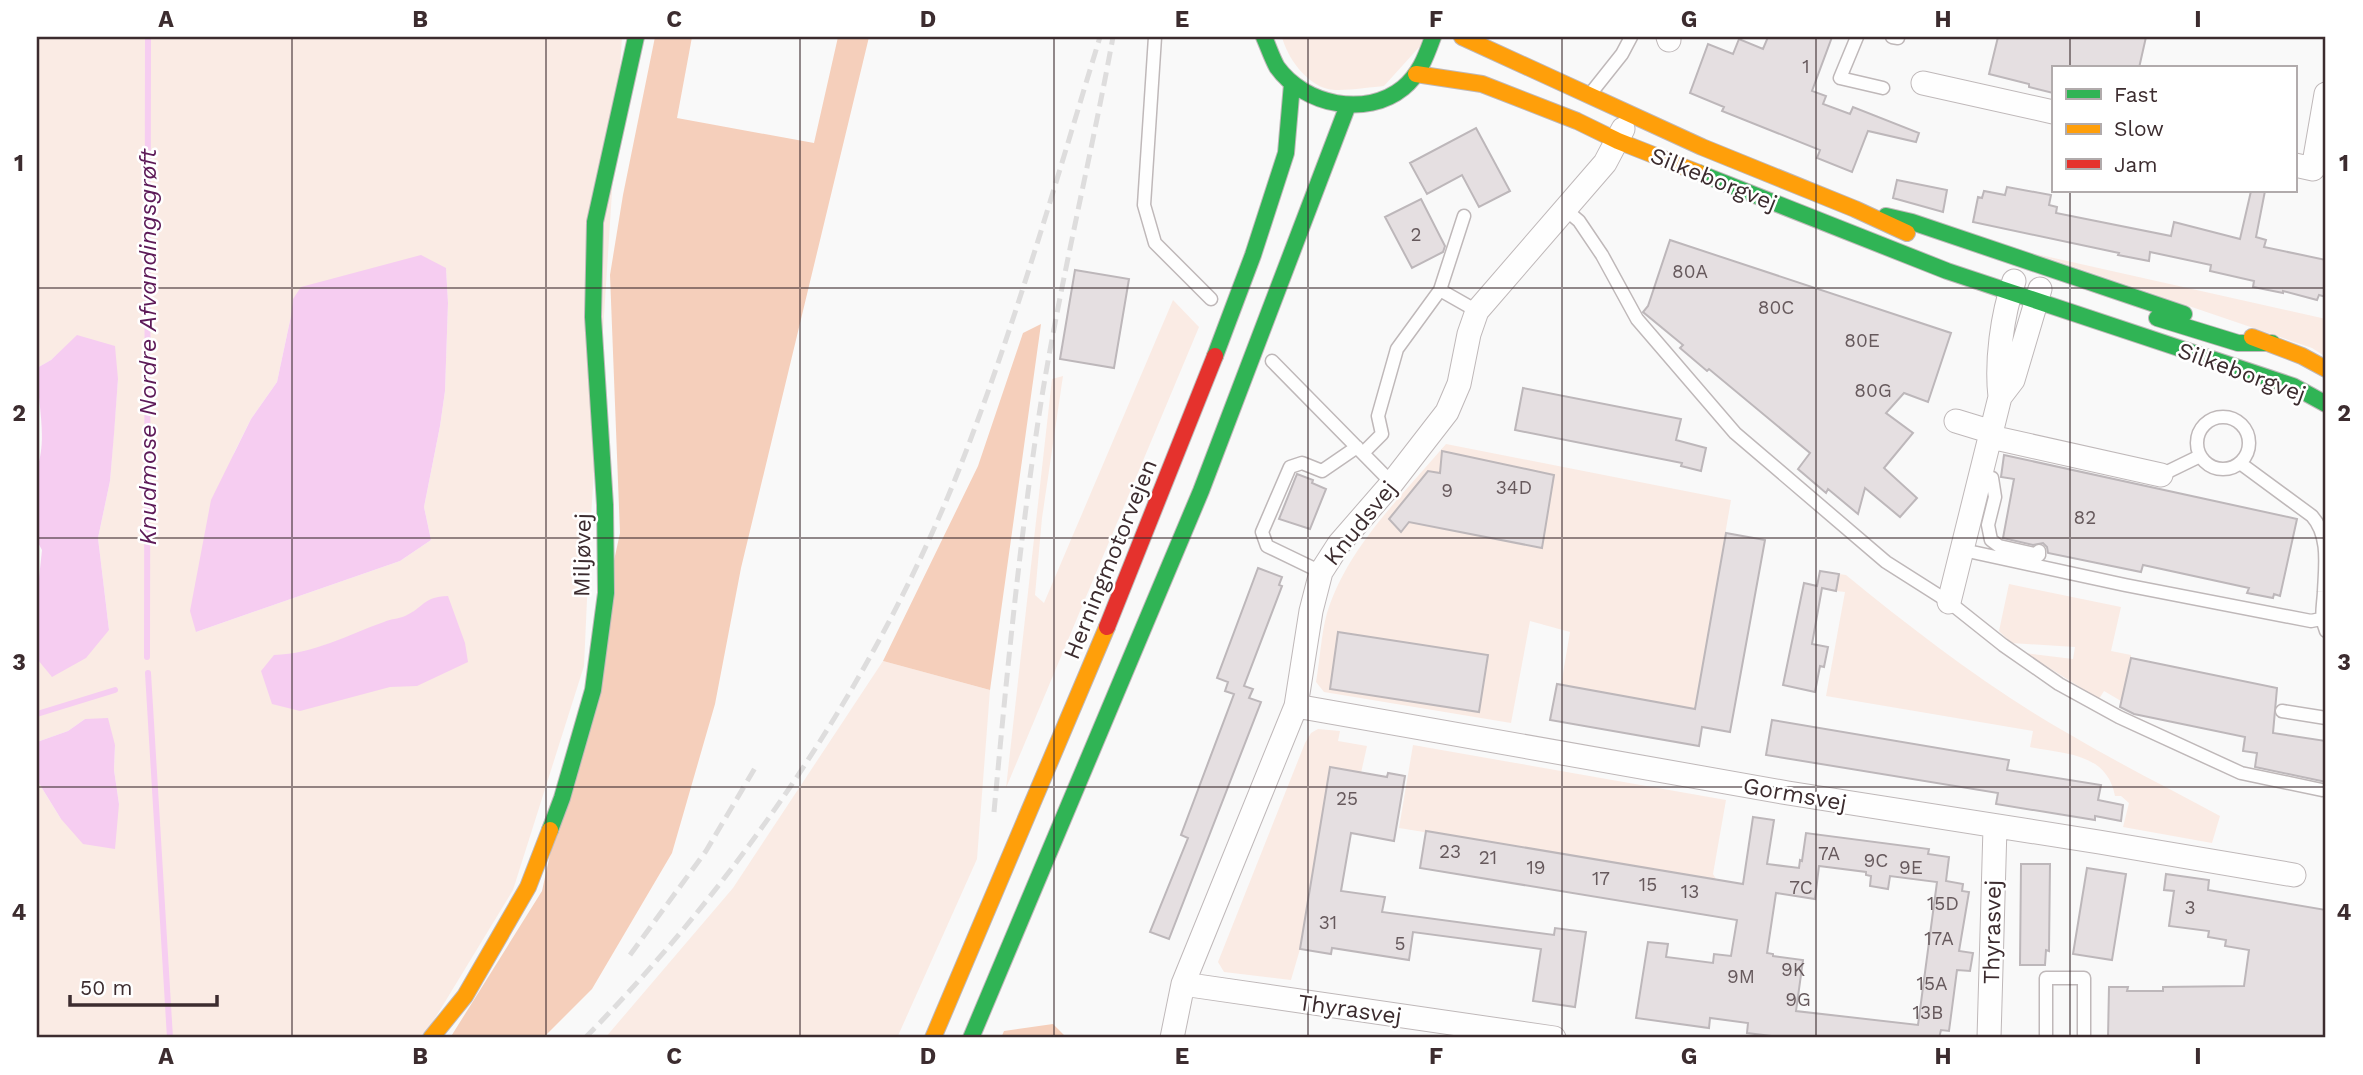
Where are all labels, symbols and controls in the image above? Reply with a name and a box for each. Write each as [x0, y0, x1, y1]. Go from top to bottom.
text: A [158, 6, 174, 33]
text: B [412, 6, 428, 33]
text: C [666, 6, 682, 33]
text: D [920, 6, 936, 33]
text: E [1175, 6, 1189, 33]
text: F [1429, 6, 1443, 33]
text: G [1681, 6, 1697, 33]
text: H [1934, 6, 1952, 33]
text: I [2194, 6, 2202, 33]
house number: 1 [1802, 55, 1810, 78]
legend [2052, 66, 2296, 192]
text: Fast [2114, 82, 2158, 107]
text: Slow [2114, 116, 2164, 141]
street label: Silkeborgvej [1646, 142, 1781, 217]
water label: Knudmose Nordre Afvandingsgrøft [134, 147, 162, 545]
text: 1 [14, 150, 24, 177]
text: 1 [2339, 150, 2349, 177]
text: Jam [2114, 152, 2157, 177]
house number: 2 [1410, 223, 1422, 246]
house number: 80A [1672, 260, 1708, 283]
house number: 80C [1758, 296, 1794, 319]
house number: 80E [1844, 329, 1880, 352]
street label: Silkeborgvej [2174, 337, 2310, 408]
house number: 80G [1854, 379, 1892, 402]
text: 2 [12, 400, 26, 427]
text: 2 [2337, 400, 2351, 427]
street label: Herningmotorvejen [1058, 455, 1163, 663]
street label: Knudsvej [1318, 476, 1403, 571]
house number: 34D [1496, 476, 1532, 499]
house number: 9 [1441, 479, 1453, 502]
house number: 82 [2074, 506, 2096, 529]
street label: Miljøvej [568, 513, 597, 597]
text: 3 [12, 649, 26, 676]
text: 3 [2337, 649, 2351, 676]
street label: Gormsvej [1741, 772, 1849, 817]
house number: 25 [1336, 787, 1358, 810]
house number: 23 [1439, 840, 1461, 863]
house number: 7A [1818, 842, 1841, 865]
house number: 21 [1479, 846, 1497, 869]
house number: 9C [1864, 849, 1888, 872]
house number: 19 [1526, 856, 1546, 879]
house number: 9E [1899, 856, 1923, 879]
house number: 17 [1592, 867, 1610, 890]
house number: 15 [1639, 873, 1657, 896]
house number: 7C [1789, 876, 1813, 899]
house number: 13 [1681, 880, 1699, 903]
street label: Thyrasvej [1978, 880, 2007, 984]
house number: 15D [1927, 892, 1959, 915]
house number: 3 [2184, 896, 2196, 919]
text: 4 [12, 899, 27, 926]
text: 4 [2337, 899, 2352, 926]
house number: 31 [1319, 911, 1337, 934]
house number: 17A [1924, 927, 1954, 950]
house number: 5 [1394, 932, 1406, 955]
house number: 9K [1781, 958, 1805, 981]
scale bar [70, 963, 217, 1007]
house number: 9M [1727, 965, 1755, 988]
house number: 15A [1916, 972, 1948, 995]
text: 50 m [80, 975, 132, 1000]
house number: 9G [1785, 988, 1811, 1011]
street label: Thyrasvej [1296, 989, 1404, 1030]
house number: 13B [1913, 1001, 1943, 1024]
text: A [158, 1043, 174, 1070]
text: B [412, 1043, 428, 1070]
text: C [666, 1043, 682, 1070]
text: D [920, 1043, 936, 1070]
text: E [1175, 1043, 1189, 1070]
text: F [1429, 1043, 1443, 1070]
text: G [1681, 1043, 1697, 1070]
text: H [1934, 1043, 1952, 1070]
text: I [2194, 1043, 2202, 1070]

